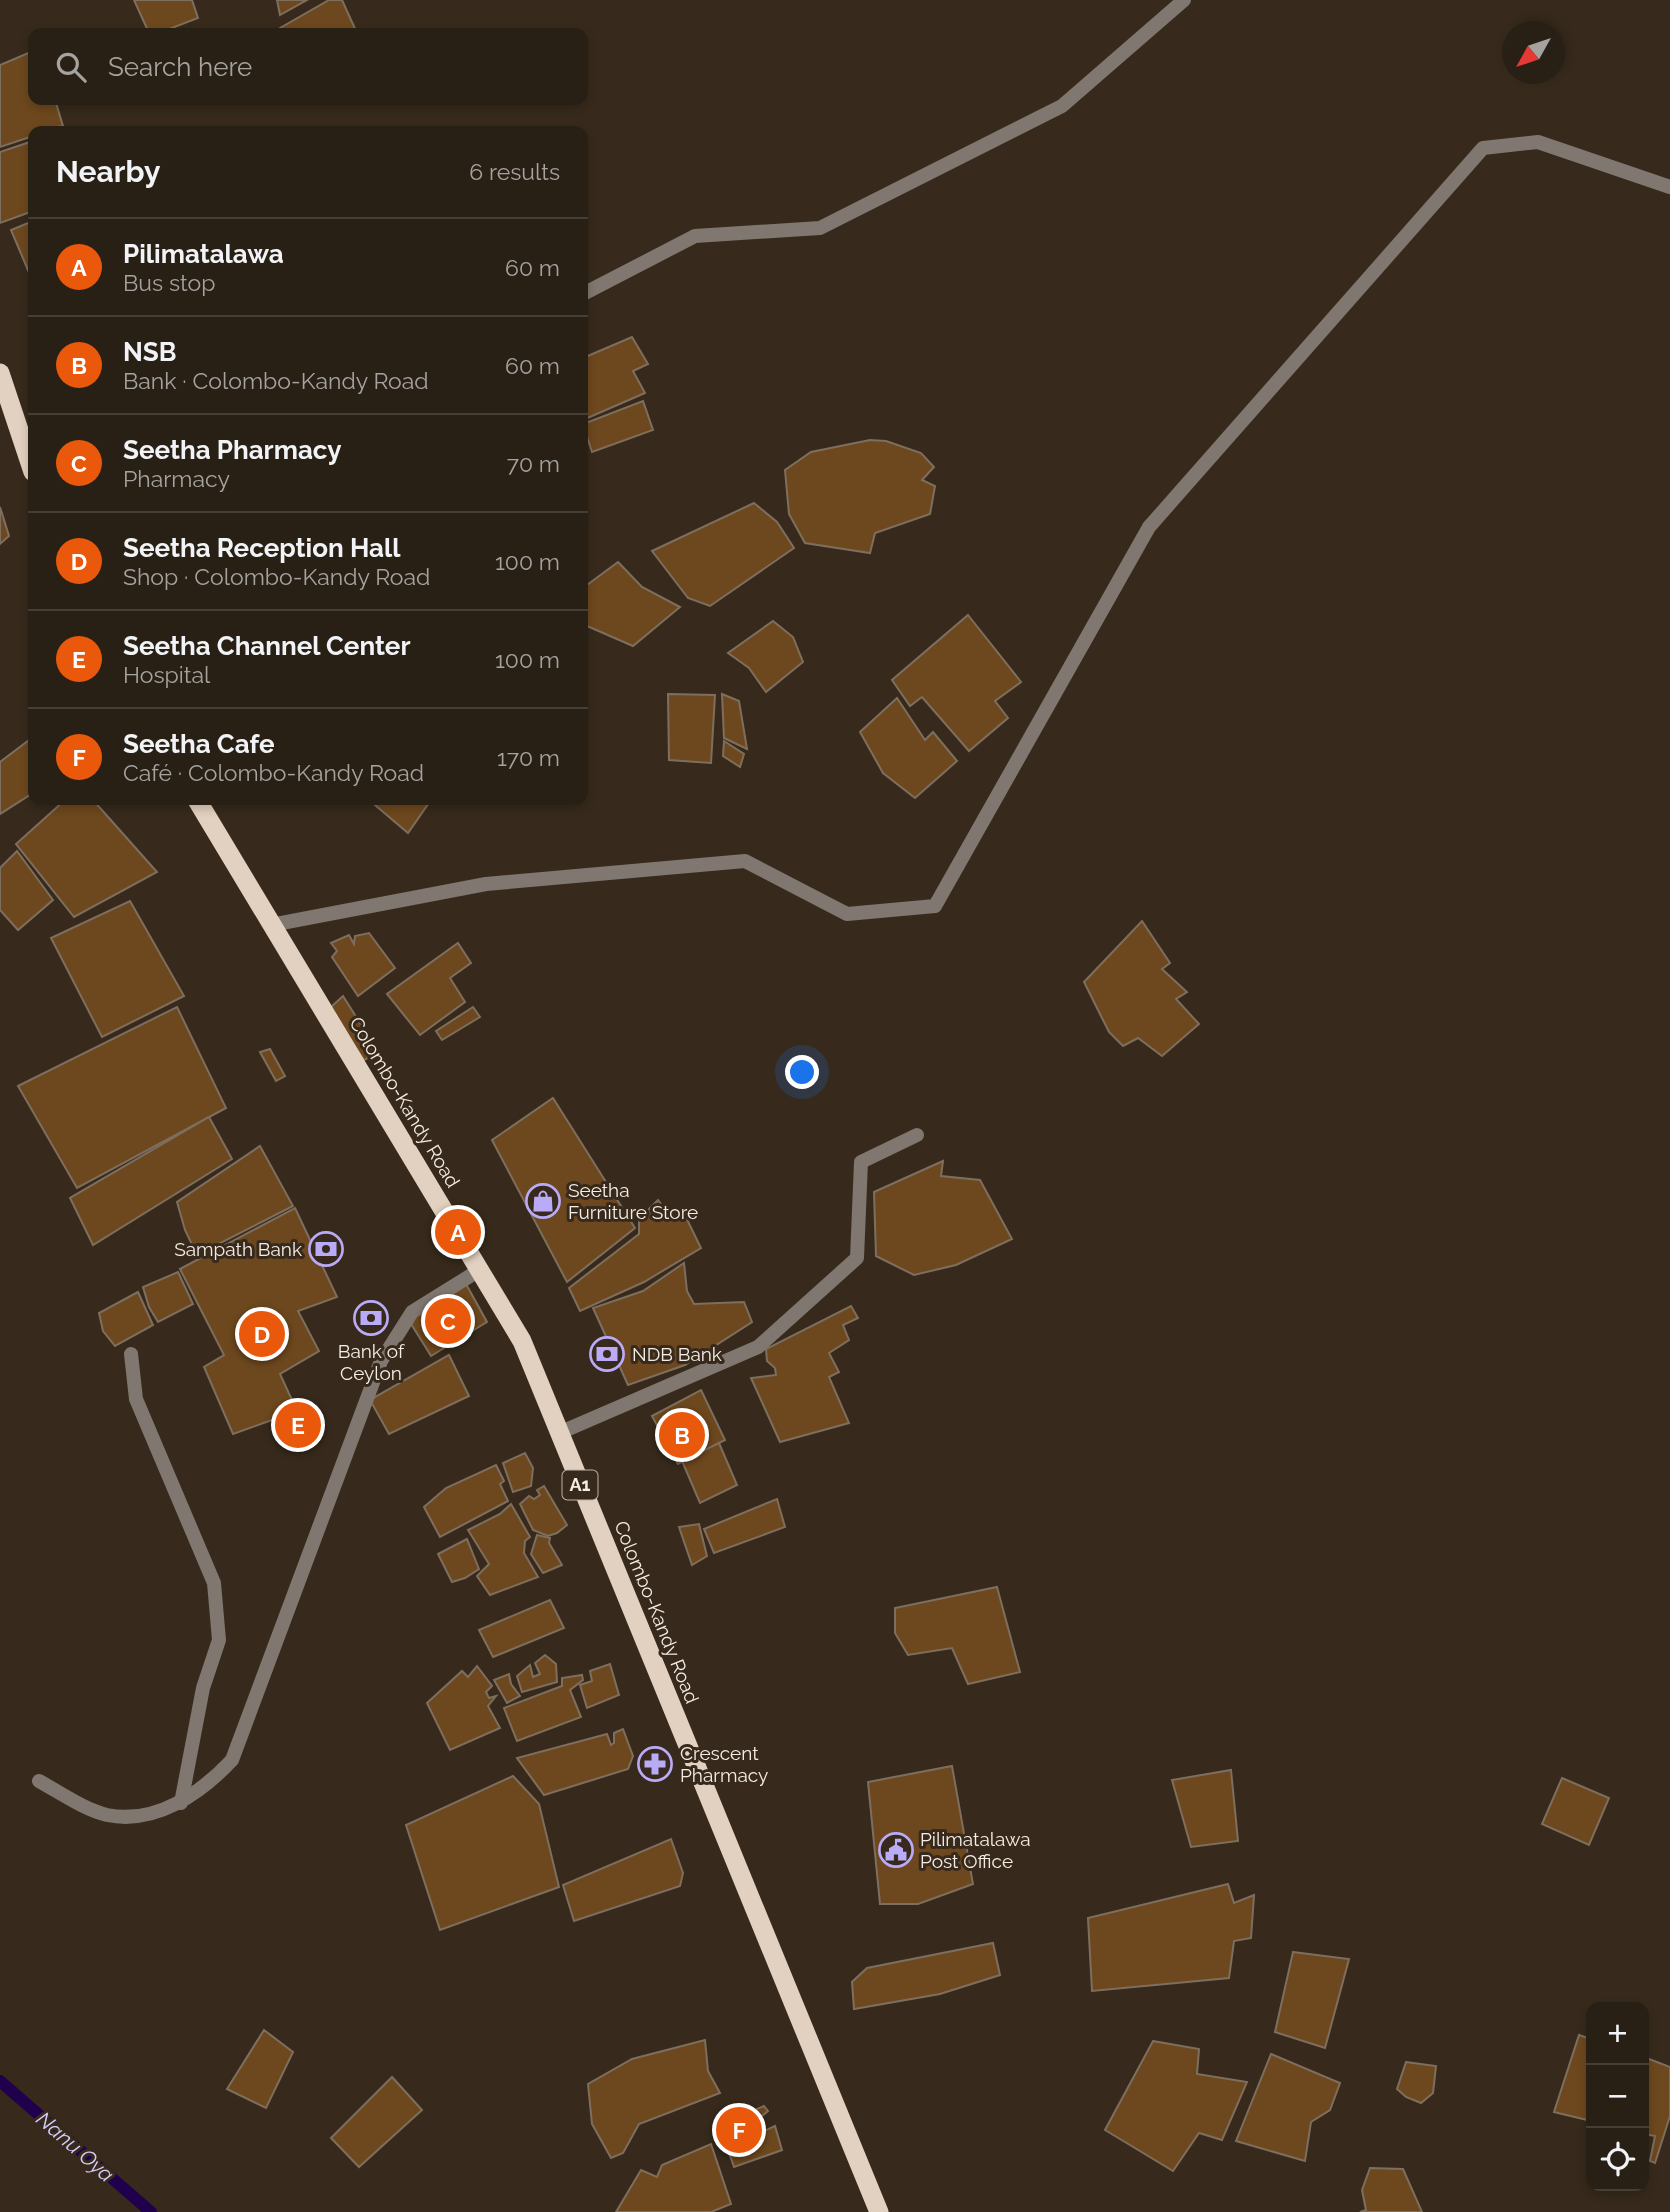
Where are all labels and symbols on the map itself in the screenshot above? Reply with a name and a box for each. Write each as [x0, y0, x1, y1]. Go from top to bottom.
north arrow [1502, 21, 1565, 84]
street label: Colombo-Kandy Road [345, 1013, 465, 1191]
your location [785, 1055, 819, 1089]
place label: Seetha Furniture Store [568, 1179, 698, 1223]
shop icon: Seetha Furniture Store [524, 1182, 562, 1220]
pin: A [435, 1206, 481, 1258]
bank icon: Sampath Bank [307, 1230, 345, 1268]
place label: Sampath Bank [174, 1238, 302, 1260]
pin: C [425, 1295, 471, 1347]
bank icon: Bank of Ceylon [352, 1299, 390, 1337]
pin: D [239, 1308, 285, 1360]
bank icon: NDB Bank [588, 1335, 626, 1373]
place label: Bank of Ceylon [338, 1340, 405, 1384]
place label: NDB Bank [632, 1343, 722, 1365]
pin: E [275, 1399, 321, 1451]
pin: B [659, 1409, 705, 1461]
road number: A1 [562, 1470, 598, 1500]
street label: Colombo-Kandy Road [610, 1517, 704, 1707]
place label: Crescent Pharmacy [680, 1742, 768, 1786]
pharmacy icon: Crescent Pharmacy [636, 1745, 674, 1783]
place label: Pilimatalawa Post Office [920, 1828, 1031, 1872]
public building icon: Pilimatalawa Post Office [877, 1831, 915, 1869]
pin: F [716, 2104, 762, 2156]
water label: Nanu Oya [31, 2106, 119, 2187]

